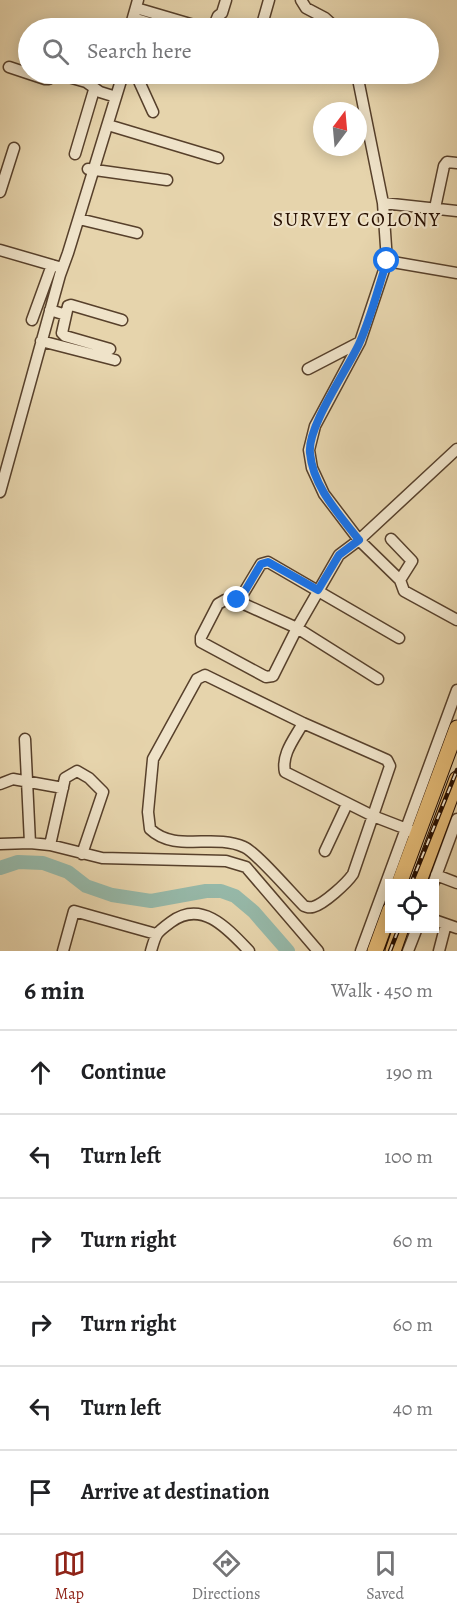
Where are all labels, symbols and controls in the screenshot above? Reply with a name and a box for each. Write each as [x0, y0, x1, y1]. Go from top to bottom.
search box [18, 18, 439, 84]
icon: search [39, 35, 72, 68]
text: Search here [87, 36, 192, 66]
north arrow [313, 102, 367, 156]
district label: SURVEY COLONY [273, 206, 441, 233]
route start [373, 247, 399, 273]
route end [223, 586, 249, 612]
map controls [385, 879, 439, 933]
button: locate [385, 879, 439, 933]
text: 6 min [24, 973, 85, 1008]
text: Walk · 450 m [331, 977, 433, 1004]
icon: ahead [24, 1056, 57, 1089]
text: Continue [81, 1057, 166, 1087]
text: 190 m [386, 1059, 433, 1086]
icon: left [24, 1140, 57, 1173]
text: Turn left [81, 1141, 161, 1171]
text: 100 m [384, 1143, 433, 1170]
icon: right [24, 1224, 57, 1257]
text: Turn right [81, 1225, 177, 1255]
text: 60 m [393, 1227, 433, 1254]
icon: right [24, 1308, 57, 1341]
text: Turn right [81, 1309, 177, 1339]
text: 60 m [393, 1311, 433, 1338]
icon: left [24, 1392, 57, 1425]
text: Turn left [81, 1393, 161, 1423]
text: 40 m [393, 1395, 433, 1422]
icon: arrive [24, 1476, 57, 1509]
text: Arrive at destination [81, 1477, 270, 1507]
tab: Map [53, 1547, 86, 1605]
tab: Directions [192, 1547, 260, 1605]
tab: Saved [366, 1547, 404, 1605]

